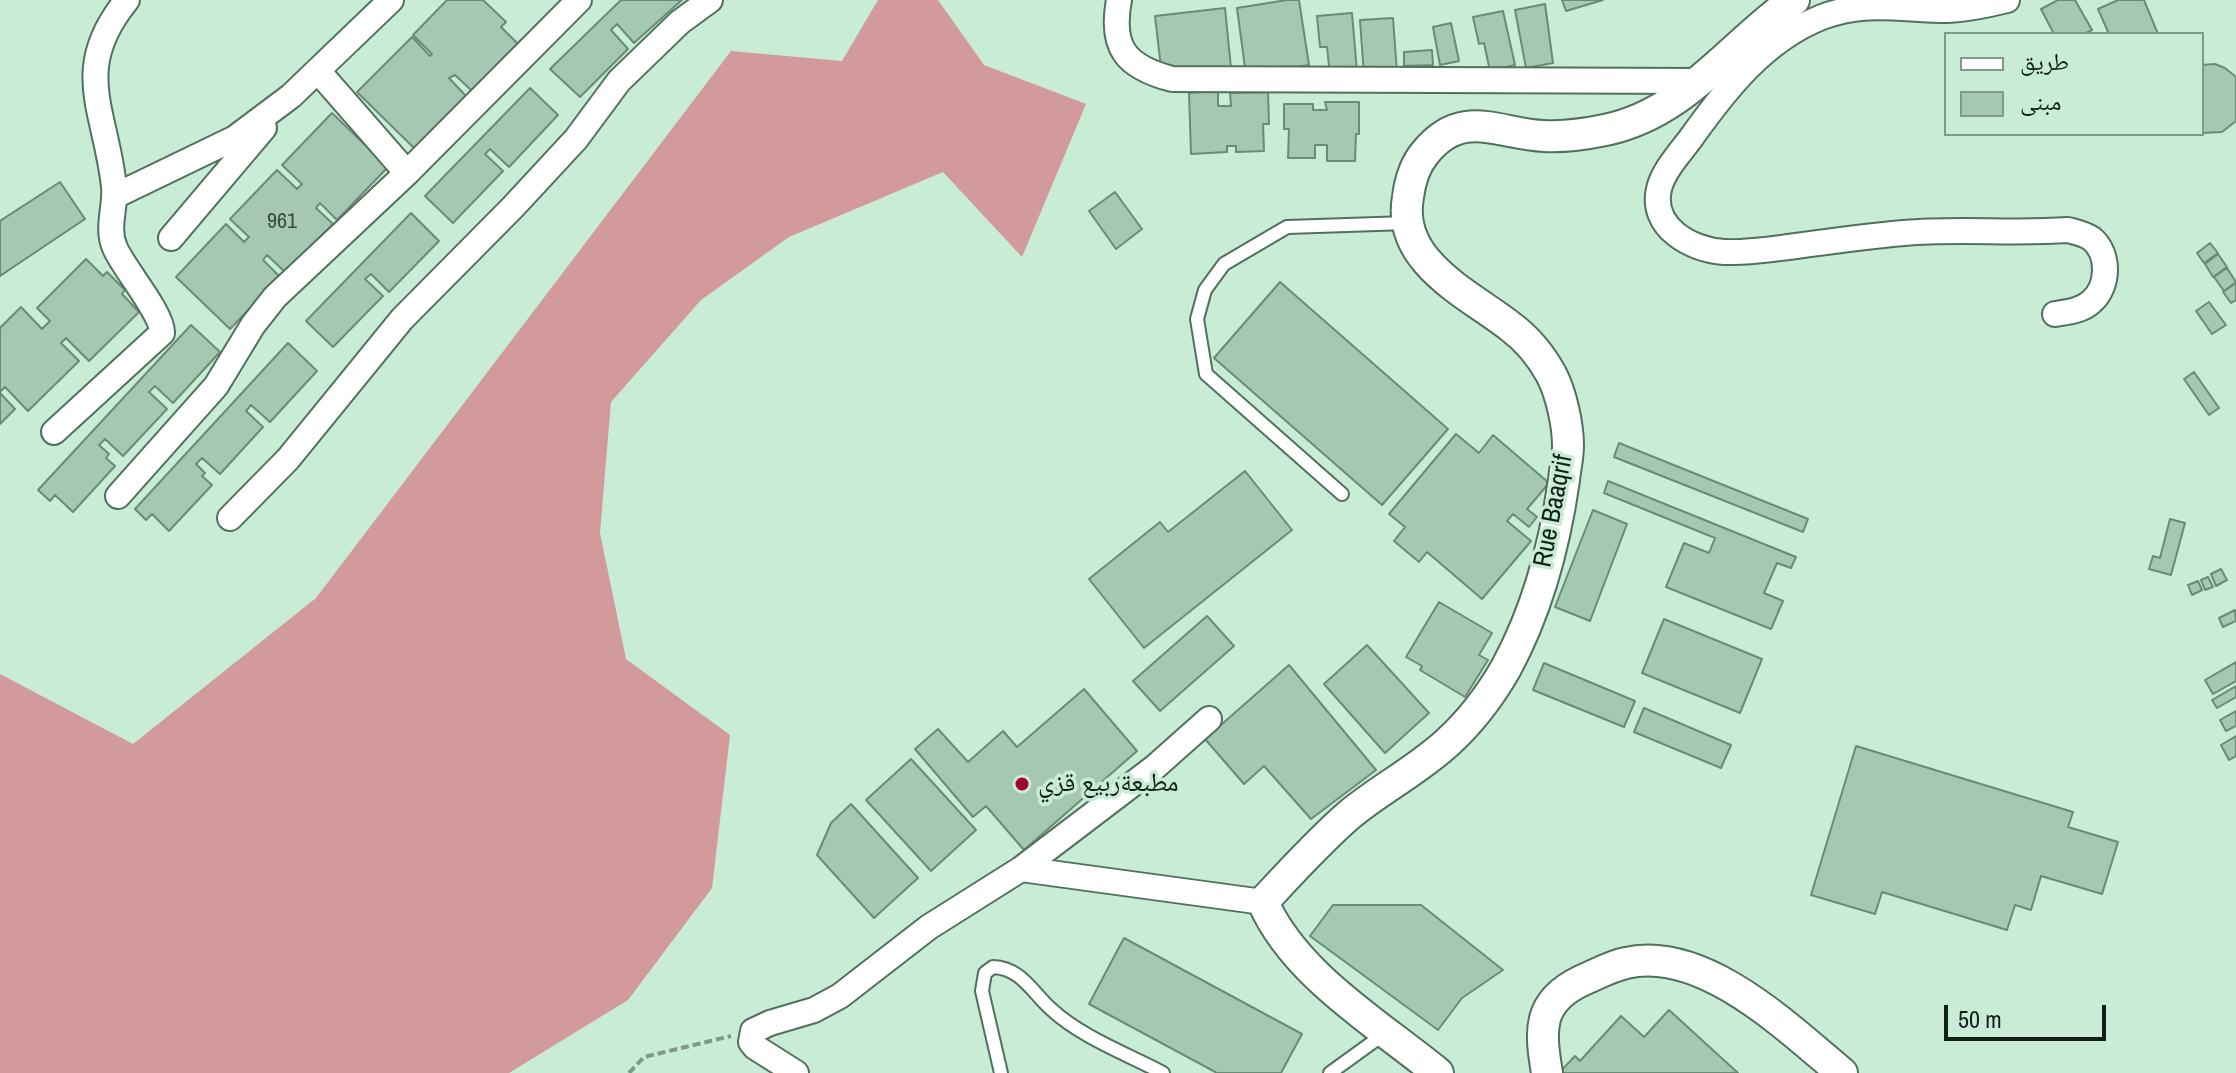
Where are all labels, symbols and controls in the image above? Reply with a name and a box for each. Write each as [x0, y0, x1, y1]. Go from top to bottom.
legend [1944, 32, 2204, 136]
text: طريق [2020, 45, 2069, 77]
text: مبنى [2020, 85, 2061, 117]
house number: 961 [267, 209, 297, 235]
street label: Rue Baaqrif [1528, 452, 1580, 570]
place label: مطبعةربيع قزي [1038, 768, 1179, 800]
marker: مطبعةربيع قزي [1013, 775, 1031, 793]
scale bar [1948, 989, 2110, 1039]
text: 50 m [1958, 1003, 2002, 1035]

